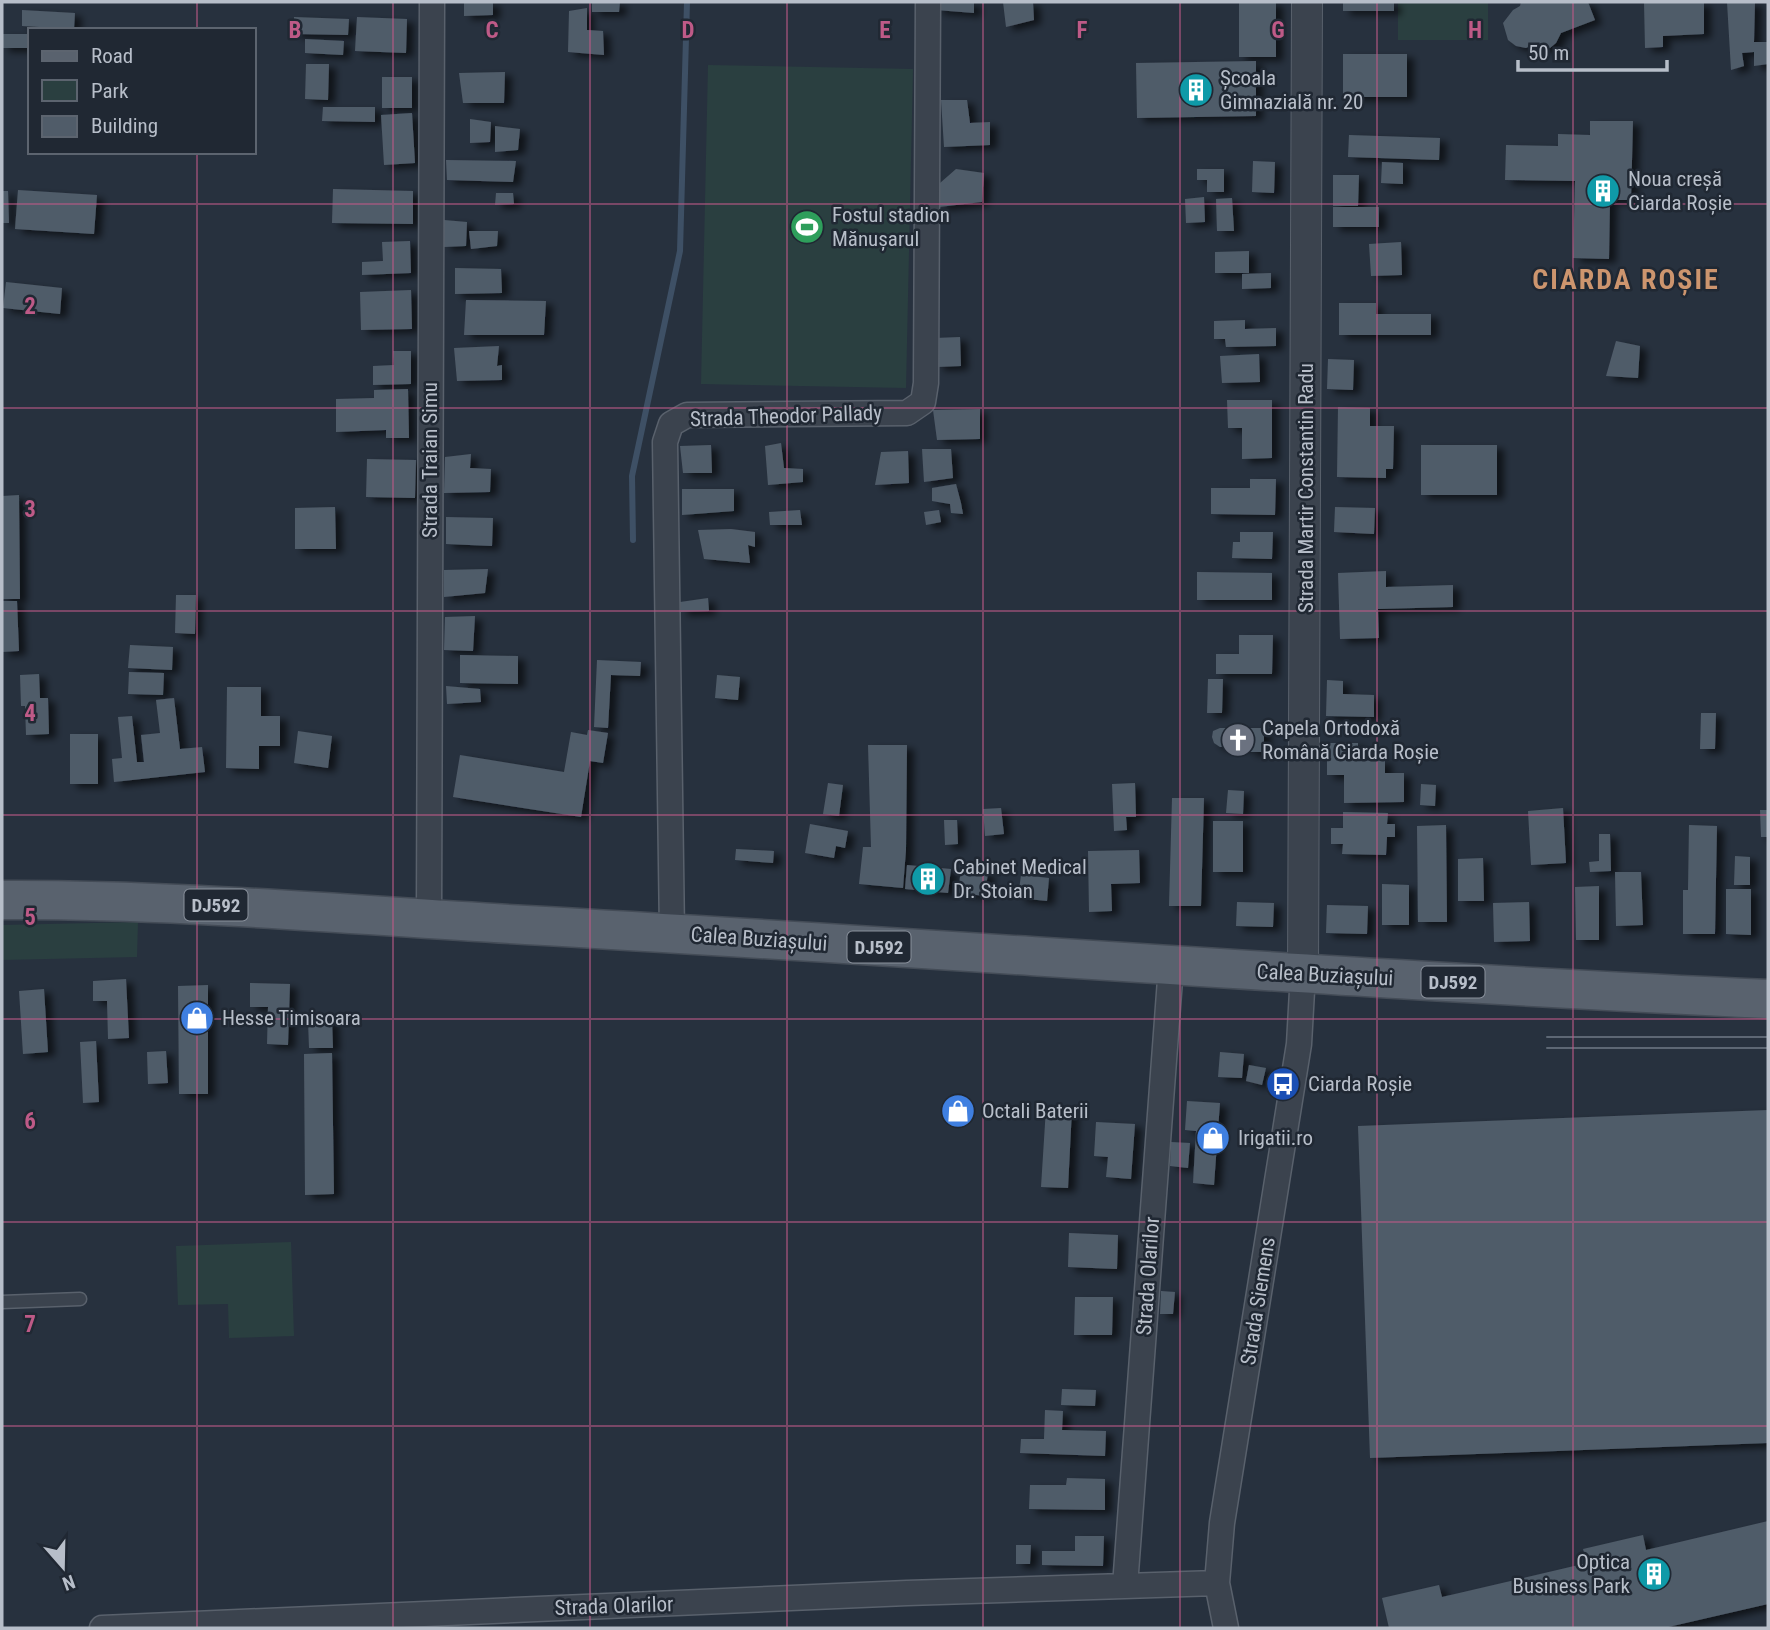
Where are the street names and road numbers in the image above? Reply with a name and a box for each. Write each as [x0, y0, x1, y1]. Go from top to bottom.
street label: Strada Martir Constantin Radu [1294, 363, 1318, 613]
street label: Strada Traian Simu [418, 382, 442, 538]
street label: Strada Theodor Pallady [690, 401, 883, 431]
road number: DJ592 [184, 890, 248, 920]
street label: Calea Buziașului [690, 922, 828, 956]
road number: DJ592 [848, 931, 910, 962]
street label: Calea Buziașului [1256, 959, 1394, 991]
road number: DJ592 [1422, 966, 1484, 998]
street label: Strada Olarilor [1132, 1216, 1164, 1336]
street label: Strada Siemens [1236, 1235, 1280, 1367]
street label: Strada Olarilor [554, 1592, 674, 1620]

